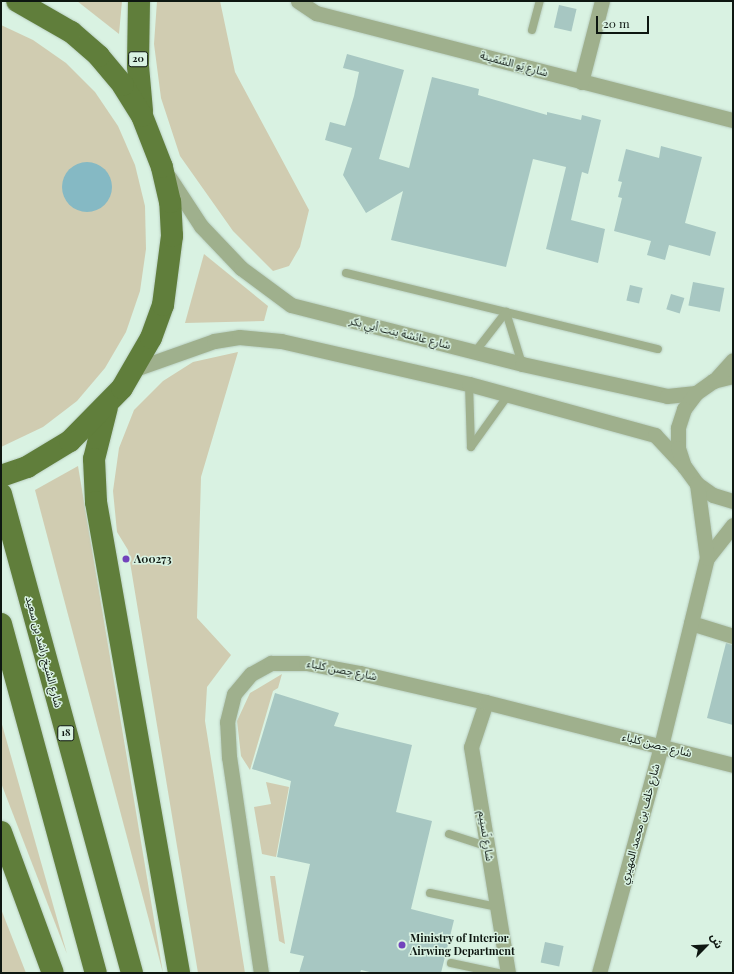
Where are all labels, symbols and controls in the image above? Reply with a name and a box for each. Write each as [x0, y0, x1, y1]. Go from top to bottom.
scale bar [598, 8, 651, 34]
text: 20 m [603, 15, 630, 31]
street label: شارع يَو السِّمَينة [479, 49, 549, 79]
road number: 20 [128, 51, 148, 67]
street label: شارع عائشة بنت أبي بكر [348, 314, 452, 352]
place label: A00273 [134, 552, 172, 566]
marker: A00273 [121, 554, 131, 564]
street label: شارع الشيخ راشد بن سعيد [23, 595, 65, 709]
street label: شارع حِصن كلباء [306, 657, 378, 683]
road number: 18 [57, 725, 75, 741]
street label: شارع حِصن كلباء [621, 730, 693, 760]
street label: شارع خلف بن محمد المهيري [618, 762, 662, 886]
street label: شارع تَسنِيم [476, 810, 496, 862]
north arrow [686, 926, 726, 966]
text: ش [707, 931, 727, 951]
place label: Ministry of Interior Airwing Department [410, 932, 515, 958]
marker: Ministry of Interior Airwing Department [397, 940, 407, 950]

